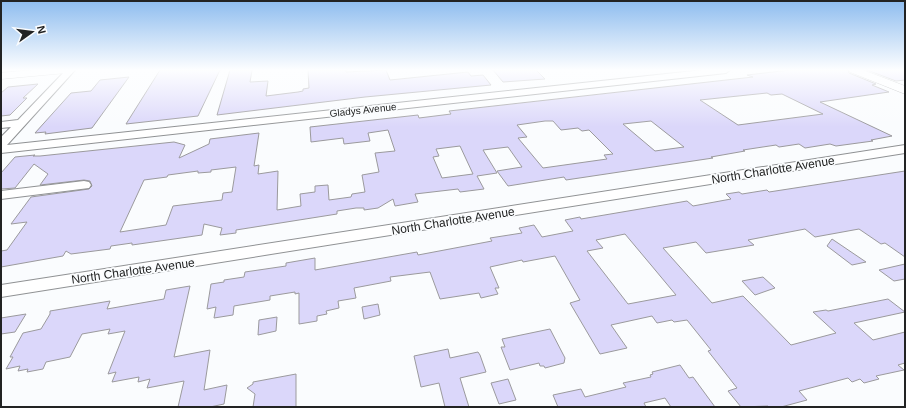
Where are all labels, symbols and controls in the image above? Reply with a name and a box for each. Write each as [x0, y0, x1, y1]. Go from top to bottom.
north arrow [12, 12, 52, 52]
text: N [35, 24, 48, 35]
street label: Gladys Avenue [329, 101, 397, 119]
street label: North Charlotte Avenue [710, 153, 836, 187]
street label: North Charlotte Avenue [390, 204, 516, 238]
street label: North Charlotte Avenue [70, 255, 196, 287]

